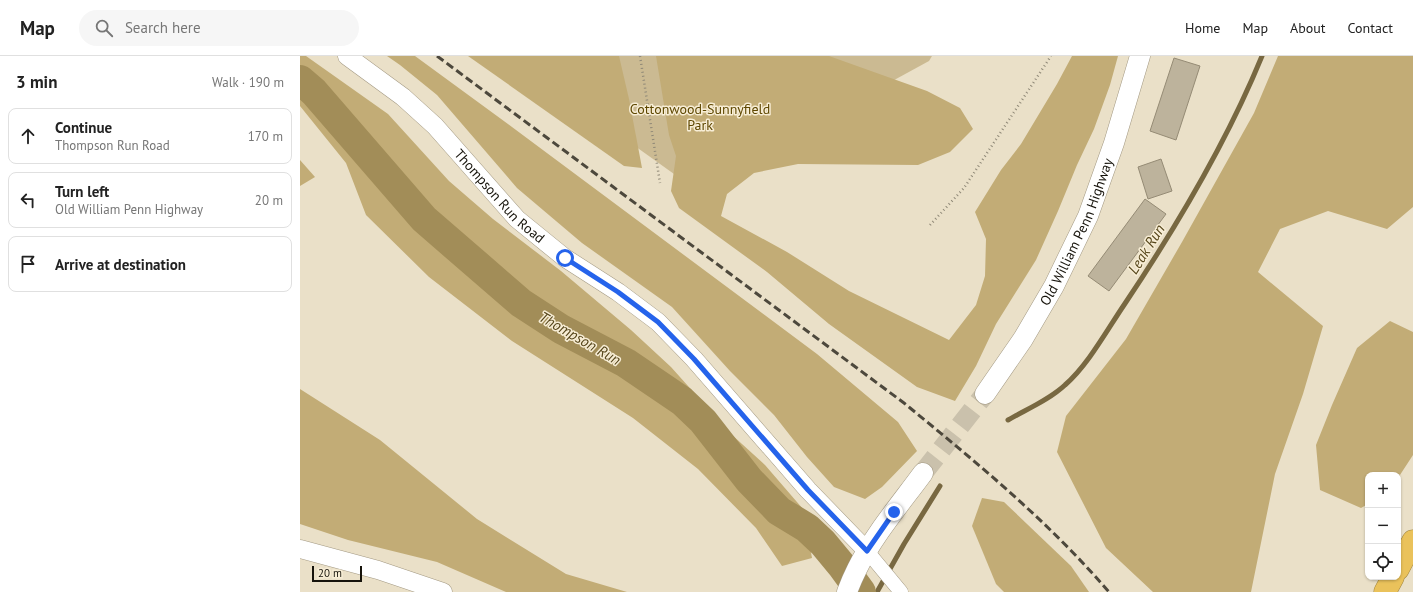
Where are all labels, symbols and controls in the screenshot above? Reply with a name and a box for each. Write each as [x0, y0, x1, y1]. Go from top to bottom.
search box [79, 10, 359, 46]
text: Map [20, 16, 55, 40]
icon: search [93, 17, 115, 39]
text: Search here [125, 18, 201, 37]
text: Home [1185, 19, 1220, 37]
text: Map [1242, 19, 1268, 37]
text: About [1290, 19, 1326, 37]
text: Contact [1348, 19, 1393, 37]
text: 3 min [16, 71, 57, 93]
text: Walk · 190 m [212, 74, 284, 91]
park label: Cottonwood-Sunnyfield Park [630, 100, 770, 134]
text: Continue [55, 118, 112, 137]
icon: ahead [17, 125, 39, 147]
text: 170 m [248, 128, 283, 145]
text: Thompson Run Road [55, 137, 170, 154]
street label: Thompson Run Road [450, 145, 548, 247]
street label: Old William Penn Highway [1036, 155, 1117, 309]
text: Turn left [55, 182, 109, 201]
icon: left [17, 189, 39, 211]
text: 20 m [255, 192, 283, 209]
text: Old William Penn Highway [55, 201, 203, 218]
water label: Leak Run [1123, 220, 1169, 277]
route start [556, 249, 574, 267]
icon: arrive [17, 253, 39, 275]
text: Arrive at destination [55, 255, 186, 274]
water label: Thompson Run [536, 307, 624, 369]
map controls [1365, 472, 1401, 580]
button: + [1365, 472, 1401, 508]
route end [885, 503, 903, 521]
button: − [1365, 508, 1401, 544]
button: locate [1365, 544, 1401, 580]
scale bar [312, 564, 362, 583]
text: 20 m [318, 566, 342, 580]

